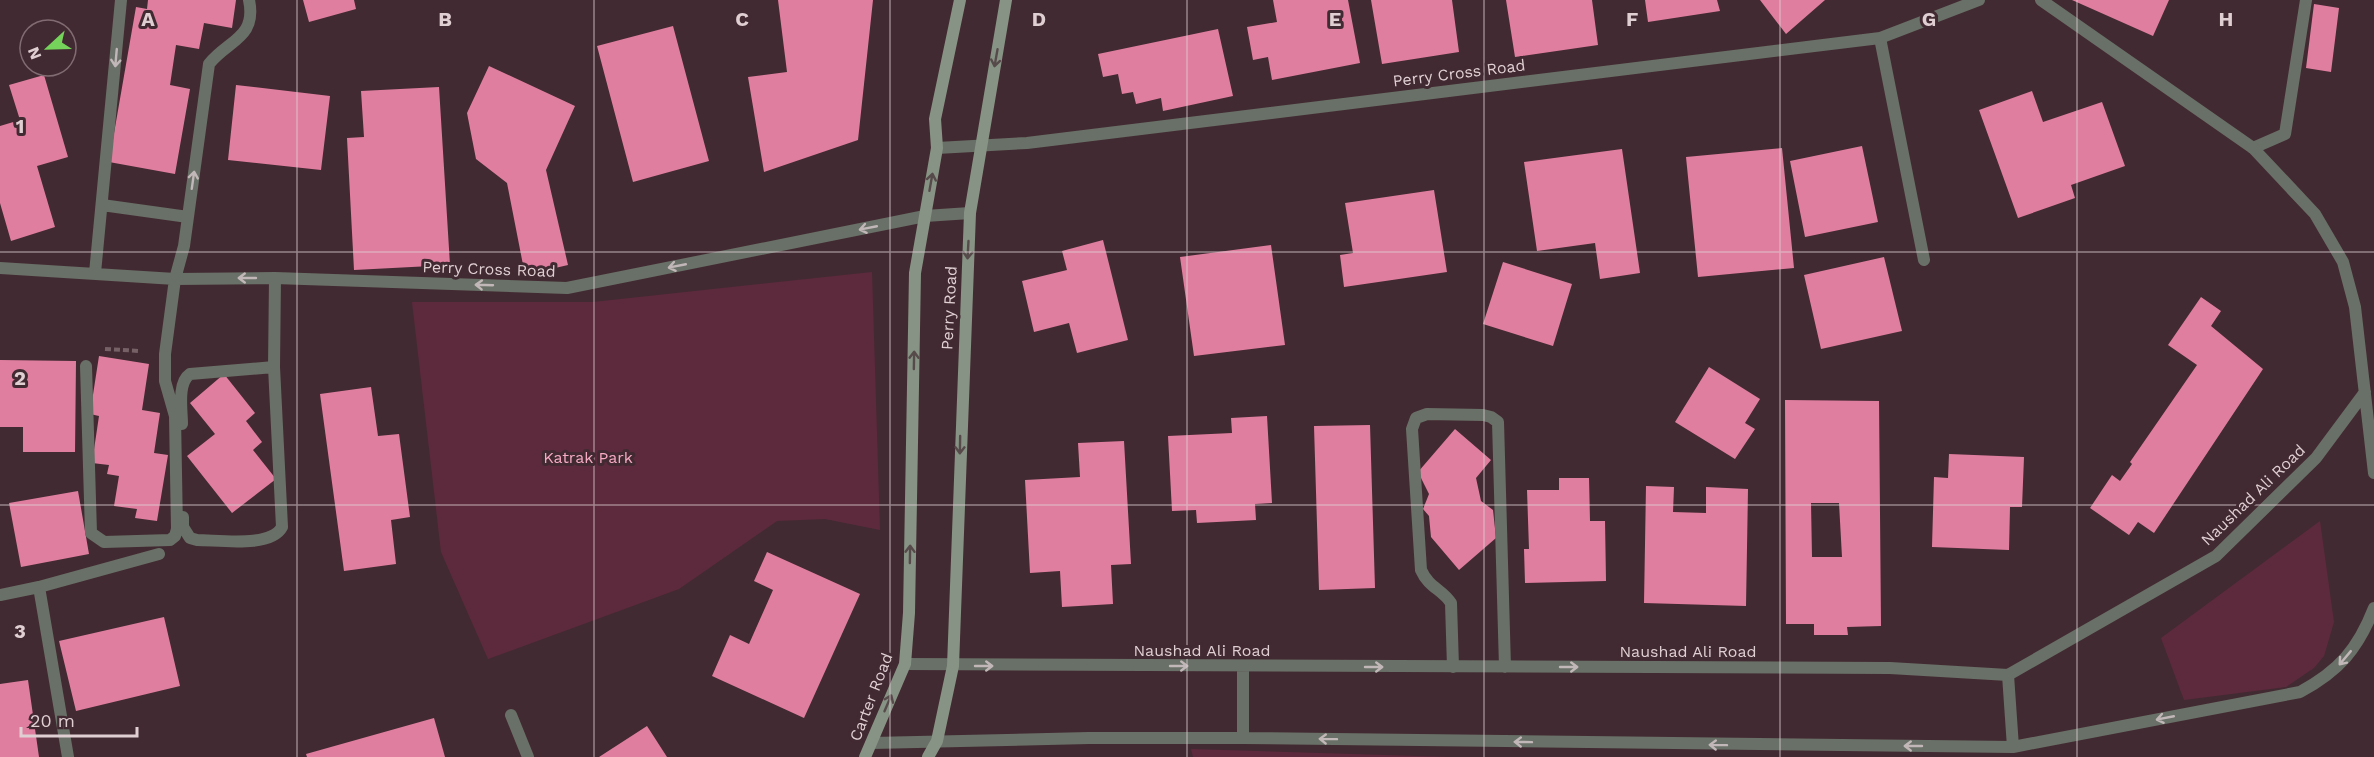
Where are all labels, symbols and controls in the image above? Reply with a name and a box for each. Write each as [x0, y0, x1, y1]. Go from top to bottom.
text: A [141, 7, 155, 31]
text: B [438, 7, 452, 31]
text: C [735, 7, 749, 31]
text: D [1032, 7, 1046, 31]
text: E [1329, 7, 1341, 31]
text: F [1626, 7, 1638, 31]
text: G [1922, 7, 1936, 31]
text: H [2219, 7, 2233, 31]
north arrow [18, 18, 78, 78]
text: N [24, 44, 46, 62]
one-way arrow [990, 47, 1001, 67]
one-way arrow [110, 48, 121, 68]
street label: Perry Cross Road [1392, 55, 1526, 91]
text: 1 [16, 114, 24, 138]
one-way arrow [188, 171, 199, 190]
one-way arrow [926, 173, 937, 192]
one-way arrow [859, 223, 878, 234]
one-way arrow [963, 240, 974, 260]
street label: Perry Cross Road [422, 257, 556, 281]
one-way arrow [667, 261, 687, 272]
street label: Perry Road [937, 265, 961, 351]
one-way arrow [238, 272, 258, 284]
one-way arrow [474, 280, 494, 291]
one-way arrow [908, 350, 919, 370]
text: 2 [14, 366, 26, 390]
one-way arrow [955, 435, 966, 455]
street label: Naushad Ali Road [2197, 441, 2309, 549]
park label: Katrak Park [543, 448, 633, 467]
one-way arrow [904, 545, 916, 565]
text: 3 [14, 619, 26, 643]
street label: Naushad Ali Road [1133, 641, 1271, 660]
street label: Naushad Ali Road [1619, 642, 1757, 661]
street label: Carter Road [846, 650, 896, 744]
one-way arrow [2339, 650, 2352, 666]
one-way arrow [974, 660, 994, 672]
one-way arrow [1169, 660, 1189, 672]
one-way arrow [1364, 661, 1384, 673]
one-way arrow [1559, 661, 1579, 673]
one-way arrow [883, 695, 894, 713]
scale bar [21, 700, 136, 738]
text: 20 m [30, 710, 75, 731]
one-way arrow [2155, 713, 2175, 724]
one-way arrow [1318, 733, 1338, 745]
one-way arrow [1513, 736, 1533, 748]
one-way arrow [1708, 739, 1728, 751]
one-way arrow [1903, 740, 1923, 752]

